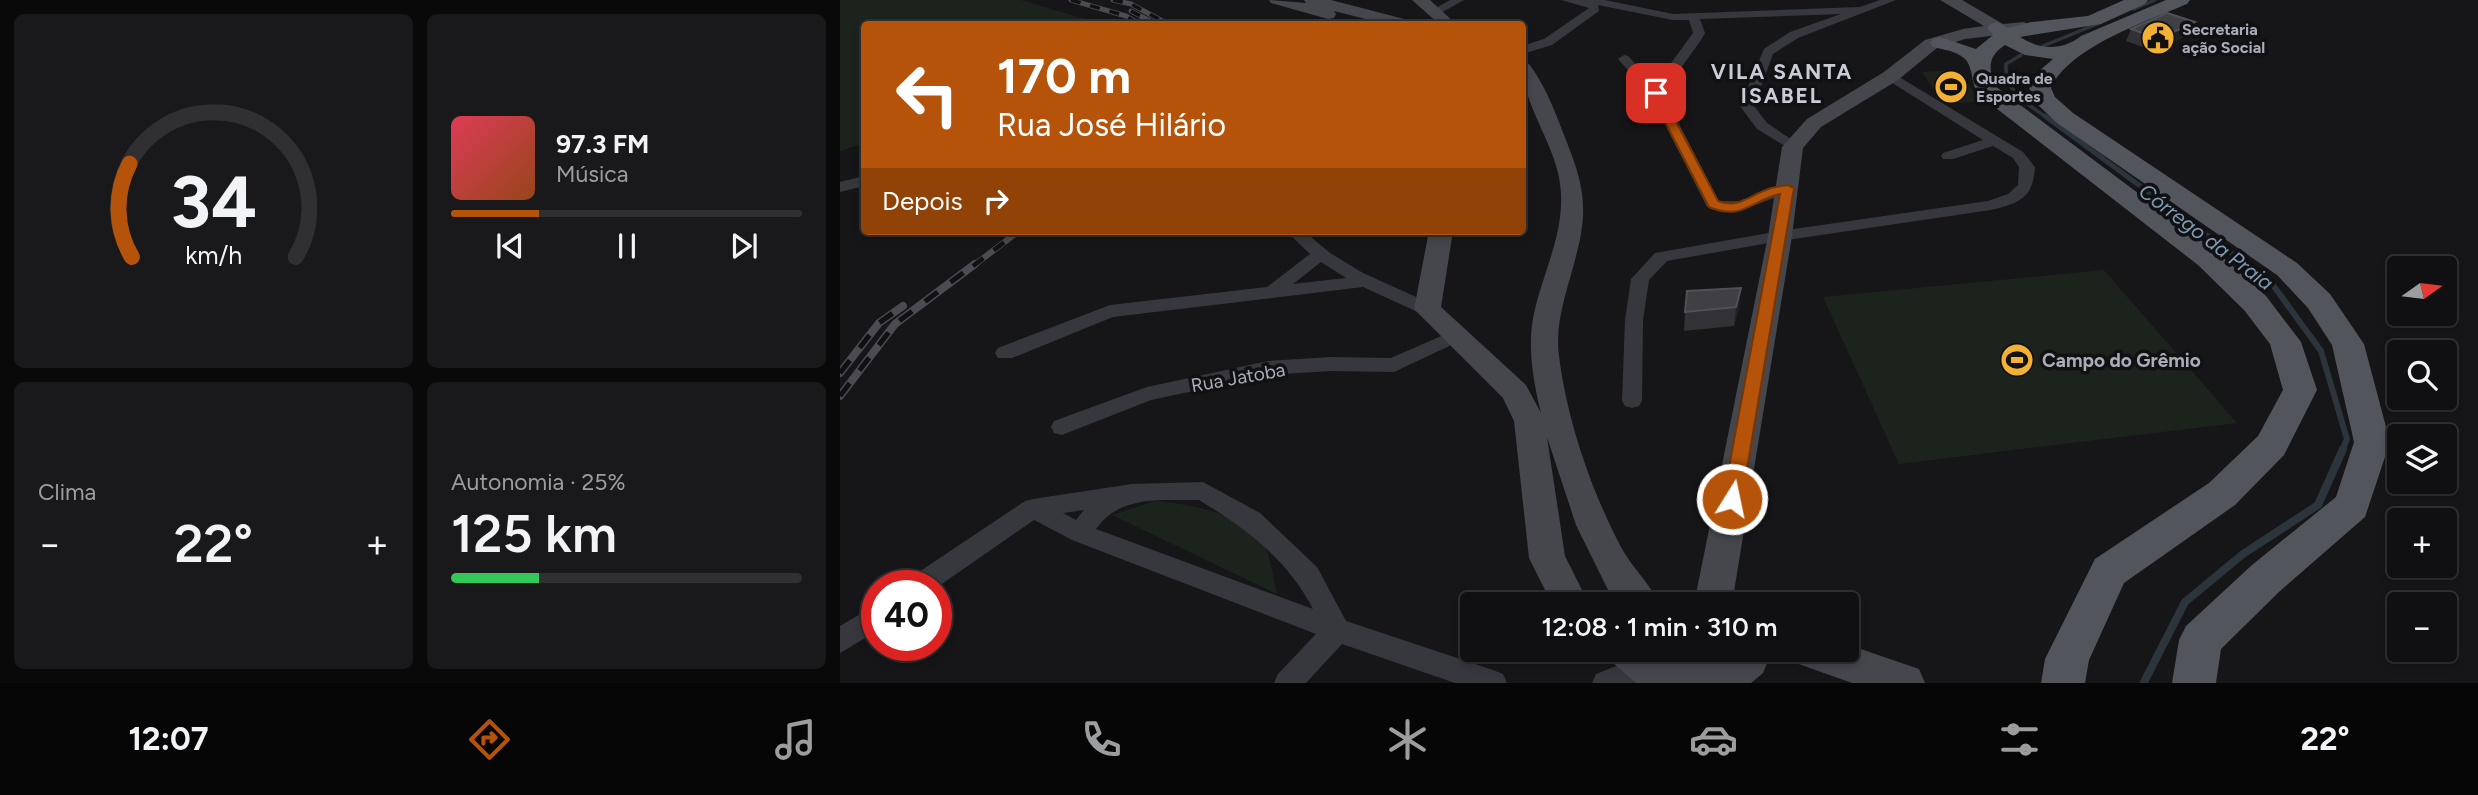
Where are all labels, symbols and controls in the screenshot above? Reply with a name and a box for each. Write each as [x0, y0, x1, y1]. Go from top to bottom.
public building icon: Secretaria ação Social [2139, 19, 2177, 57]
place label: Secretaria ação Social [2182, 20, 2265, 57]
text: 170 m [997, 46, 1131, 105]
icon: left [882, 49, 973, 140]
district label: VILA SANTA ISABEL [1711, 59, 1853, 108]
pin [1626, 63, 1686, 123]
sports icon: Quadra de Esportes [1932, 68, 1970, 106]
place label: Quadra de Esportes [1976, 69, 2053, 106]
icon: arrive [1637, 74, 1675, 112]
text: Rua José Hilário [997, 106, 1226, 144]
text: 97.3 FM [556, 128, 649, 160]
text: 34 [170, 158, 257, 245]
text: Música [556, 160, 629, 188]
water label: Córrego da Praia [2134, 178, 2278, 295]
icon: right [977, 182, 1015, 220]
text: Depois [882, 185, 963, 217]
icon: previous [491, 227, 529, 265]
icon: pause [608, 227, 646, 265]
icon: next [725, 227, 763, 265]
text: km/h [185, 240, 242, 270]
north arrow [2387, 256, 2457, 326]
map controls [2387, 256, 2457, 662]
button: search [2387, 340, 2457, 410]
sports icon: Campo do Grêmio [1998, 341, 2036, 379]
place label: Campo do Grêmio [2042, 349, 2201, 372]
street label: Rua Jatoba [1189, 358, 1287, 397]
button: layers [2387, 424, 2457, 494]
position arrow [1695, 462, 1769, 536]
text: Autonomia · 25% [451, 468, 626, 496]
text: Clima [38, 478, 96, 506]
text: 125 km [451, 503, 617, 565]
button: + [2387, 508, 2457, 578]
text: 22° [174, 513, 253, 575]
text: − [38, 521, 62, 567]
text: + [365, 521, 389, 567]
speed limit sign: 40 [861, 570, 952, 661]
button: − [2387, 592, 2457, 662]
text: 12:08 · 1 min · 310 m [1542, 611, 1777, 643]
icon: directions [465, 715, 514, 764]
icon: music [771, 715, 820, 764]
icon: phone [1077, 715, 1126, 764]
icon: climate [1383, 715, 1432, 764]
icon: car [1689, 715, 1738, 764]
icon: filters [1995, 715, 2044, 764]
text: 12:07 [128, 720, 209, 758]
text: 22° [2300, 720, 2350, 758]

